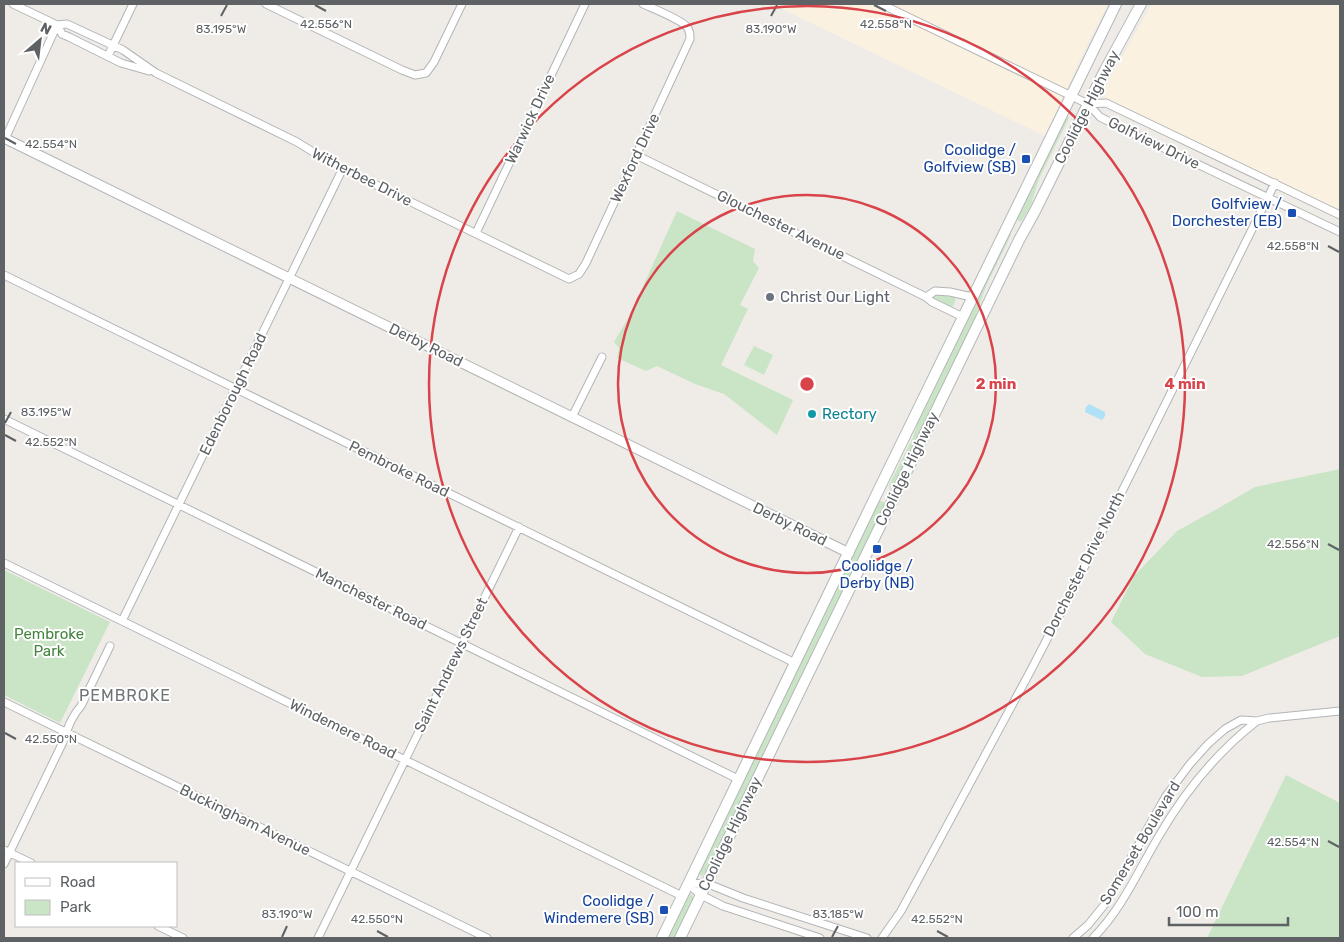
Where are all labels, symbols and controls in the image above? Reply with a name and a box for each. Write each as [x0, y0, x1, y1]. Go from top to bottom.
north arrow [15, 15, 65, 65]
text: 42.556°N [300, 17, 352, 31]
text: 42.558°N [860, 17, 912, 31]
text: N [37, 19, 54, 39]
text: 83.195°W [196, 22, 247, 36]
text: 83.190°W [745, 22, 797, 36]
street label: Coolidge Highway [1051, 47, 1123, 167]
street label: Warwick Drive [501, 71, 559, 167]
street label: Wexford Drive [606, 110, 664, 206]
street label: Golfview Drive [1105, 113, 1203, 173]
text: 42.554°N [25, 137, 77, 151]
place label: Coolidge / Golfview (SB) [924, 141, 1016, 176]
street label: Witherbee Drive [309, 144, 415, 210]
marker: Coolidge / Golfview (SB) [1020, 153, 1032, 165]
street label: Glouchester Avenue [714, 186, 848, 264]
place label: Golfview / Dorchester (EB) [1172, 195, 1282, 230]
marker: Golfview / Dorchester (EB) [1286, 207, 1298, 219]
text: 42.558°N [1267, 239, 1319, 253]
place label: Christ Our Light [780, 288, 890, 306]
marker: Christ Our Light [764, 291, 776, 303]
street label: Derby Road [386, 319, 466, 371]
street label: Edenborough Road [196, 330, 270, 458]
centre of rings [798, 375, 816, 393]
text: 2 min [976, 375, 1016, 393]
text: 4 min [1164, 375, 1206, 393]
text: 83.195°W [21, 405, 72, 419]
place label: Rectory [822, 405, 877, 423]
marker: Rectory [806, 408, 818, 420]
street label: Coolidge Highway [872, 409, 942, 529]
text: 42.552°N [25, 435, 77, 449]
street label: Pembroke Road [346, 437, 452, 501]
street label: Dorchester Drive North [1039, 488, 1129, 640]
street label: Derby Road [750, 498, 830, 550]
text: 42.556°N [1267, 537, 1319, 551]
marker: Coolidge / Derby (NB) [871, 543, 883, 555]
place label: Coolidge / Derby (NB) [840, 557, 914, 592]
street label: Manchester Road [312, 564, 430, 634]
street label: Saint Andrews Street [411, 595, 492, 735]
park label: Pembroke Park [14, 625, 84, 660]
district label: PEMBROKE [79, 686, 171, 705]
street label: Windemere Road [286, 695, 400, 763]
text: 42.550°N [25, 732, 77, 746]
street label: Coolidge Highway [695, 774, 765, 894]
street label: Somerset Boulevard [1096, 778, 1184, 908]
street label: Buckingham Avenue [177, 780, 313, 860]
text: 42.554°N [1267, 835, 1319, 849]
legend [15, 862, 178, 927]
text: Road [60, 873, 96, 891]
place label: Coolidge / Windemere (SB) [544, 892, 654, 927]
scale bar [1169, 894, 1288, 926]
text: Park [60, 898, 91, 916]
text: 100 m [1176, 903, 1218, 921]
marker: Coolidge / Windemere (SB) [658, 904, 670, 916]
text: 83.190°W [261, 907, 313, 921]
text: 83.185°W [812, 907, 864, 921]
text: 42.550°N [351, 912, 403, 926]
text: 42.552°N [911, 912, 963, 926]

